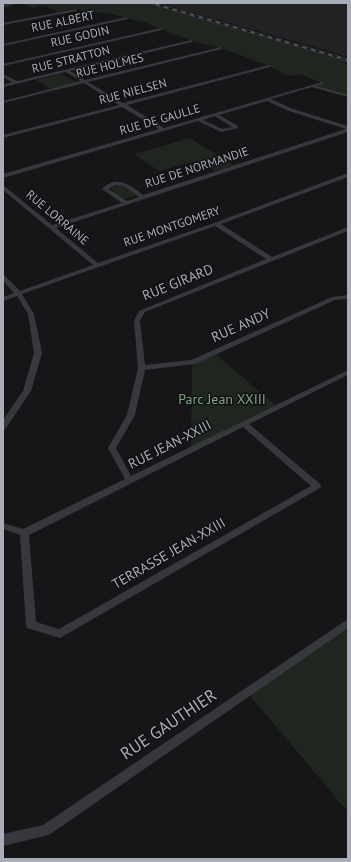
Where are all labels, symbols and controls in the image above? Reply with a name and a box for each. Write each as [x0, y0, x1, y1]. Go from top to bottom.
street label: RUE ALBERT [30, 8, 96, 36]
street label: RUE GODIN [49, 23, 111, 51]
street label: RUE STRATTON [30, 43, 112, 77]
street label: RUE HOLMES [75, 51, 145, 81]
street label: RUE NIELSEN [97, 76, 169, 108]
street label: RUE DE GAULLE [118, 102, 202, 138]
street label: RUE DE NORMANDIE [143, 144, 251, 192]
street label: RUE LORRAINE [23, 188, 91, 248]
street label: RUE MONTGOMERY [122, 204, 222, 250]
street label: RUE GIRARD [140, 261, 216, 305]
street label: RUE ANDY [209, 306, 273, 346]
park label: Parc Jean XXIII [178, 392, 266, 408]
street label: RUE JEAN-XXIII [126, 417, 214, 473]
street label: TERRASSE JEAN-XXIII [109, 515, 229, 593]
street label: RUE GAUTHIER [117, 685, 221, 765]

